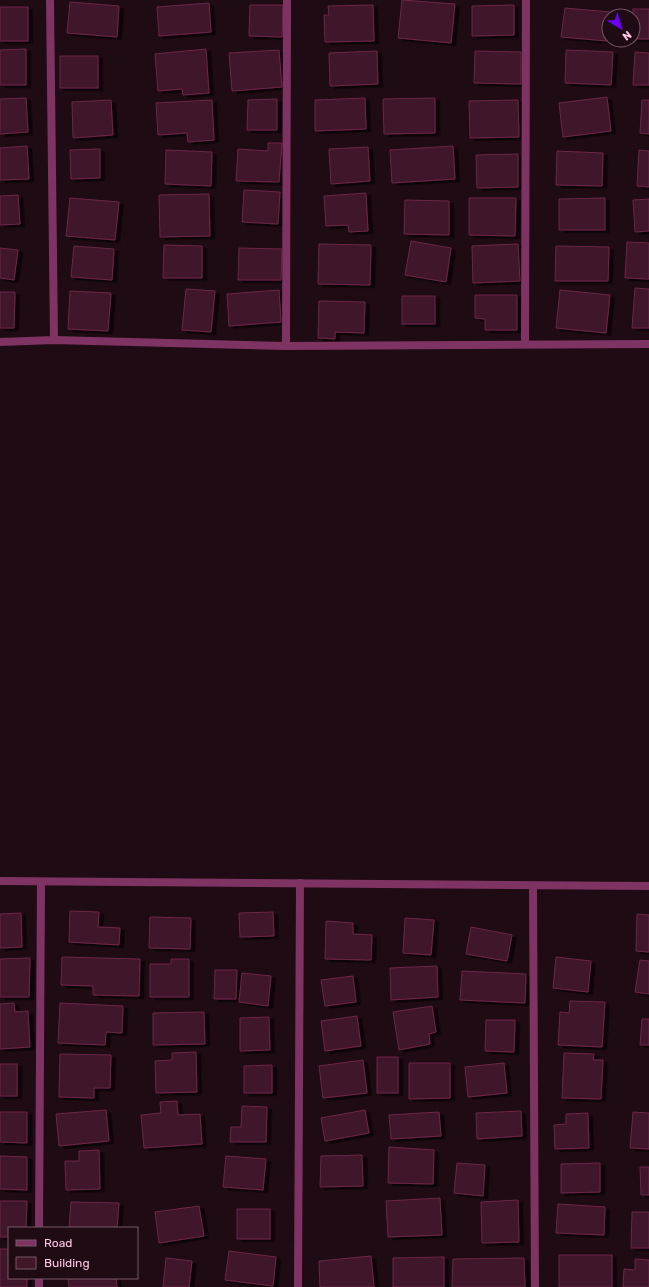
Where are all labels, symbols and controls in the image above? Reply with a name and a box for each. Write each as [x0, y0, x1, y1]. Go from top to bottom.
north arrow [601, 8, 641, 48]
text: N [620, 28, 634, 43]
legend [8, 1227, 138, 1279]
text: Road [44, 1236, 72, 1250]
text: Building [44, 1256, 90, 1270]

